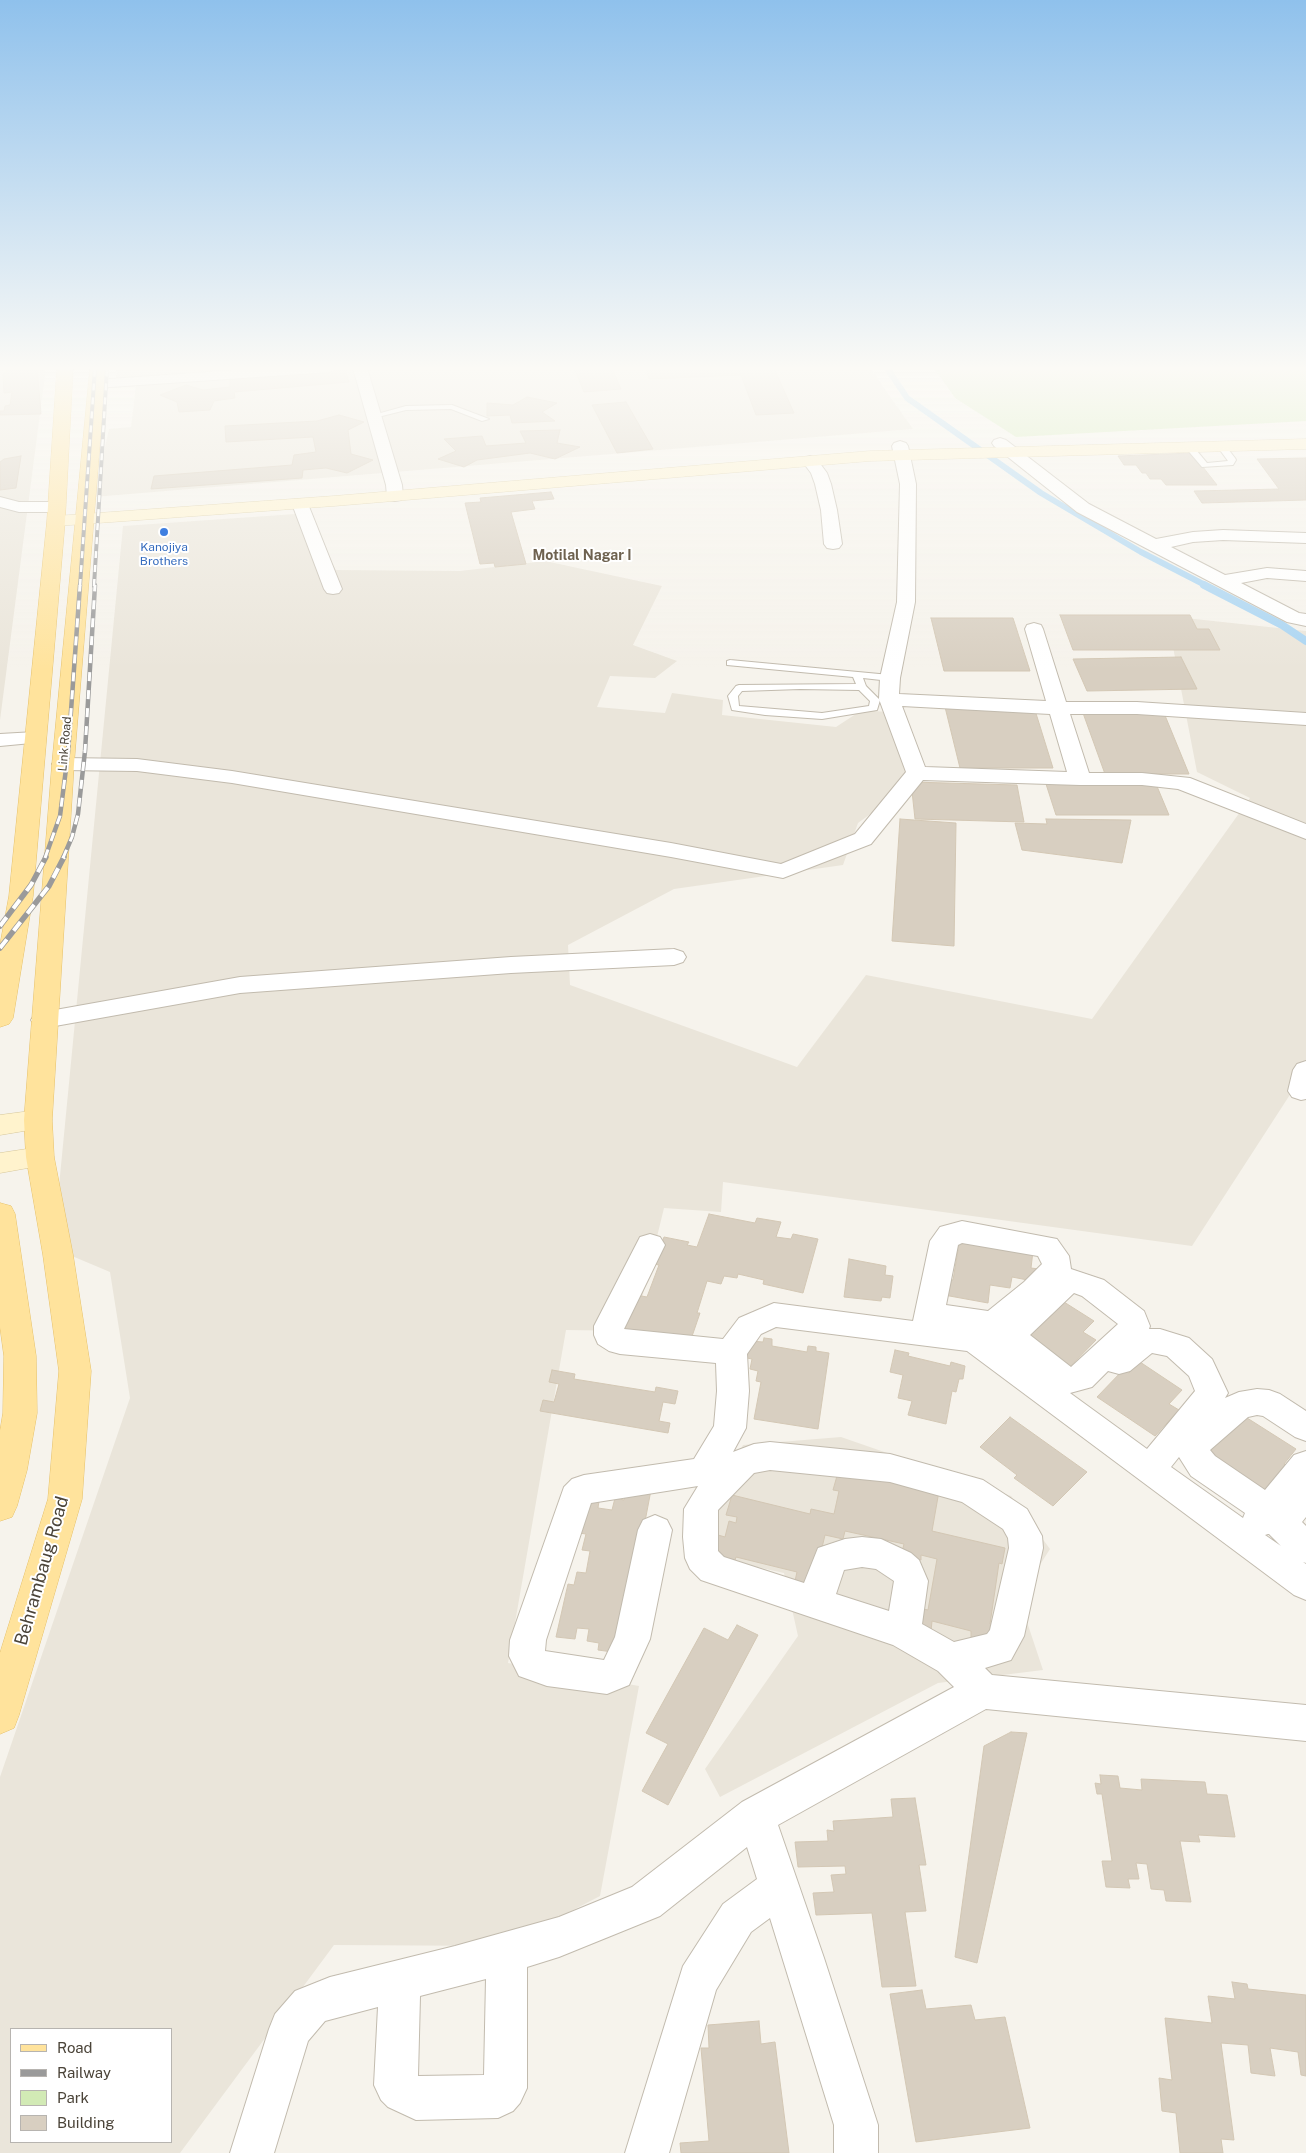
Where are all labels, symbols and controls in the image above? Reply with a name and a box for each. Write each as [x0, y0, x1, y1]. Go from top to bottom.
marker: Kanojiya Brothers [158, 526, 170, 538]
place label: Kanojiya Brothers [140, 540, 188, 568]
district label: Motilal Nagar I [533, 548, 631, 564]
street label: Link Road [55, 716, 75, 772]
street label: Behrambaug Road [10, 1494, 74, 1648]
legend [10, 2028, 172, 2143]
text: Road [57, 2039, 93, 2056]
text: Railway [57, 2064, 111, 2081]
text: Park [57, 2089, 89, 2106]
text: Building [57, 2114, 115, 2131]

